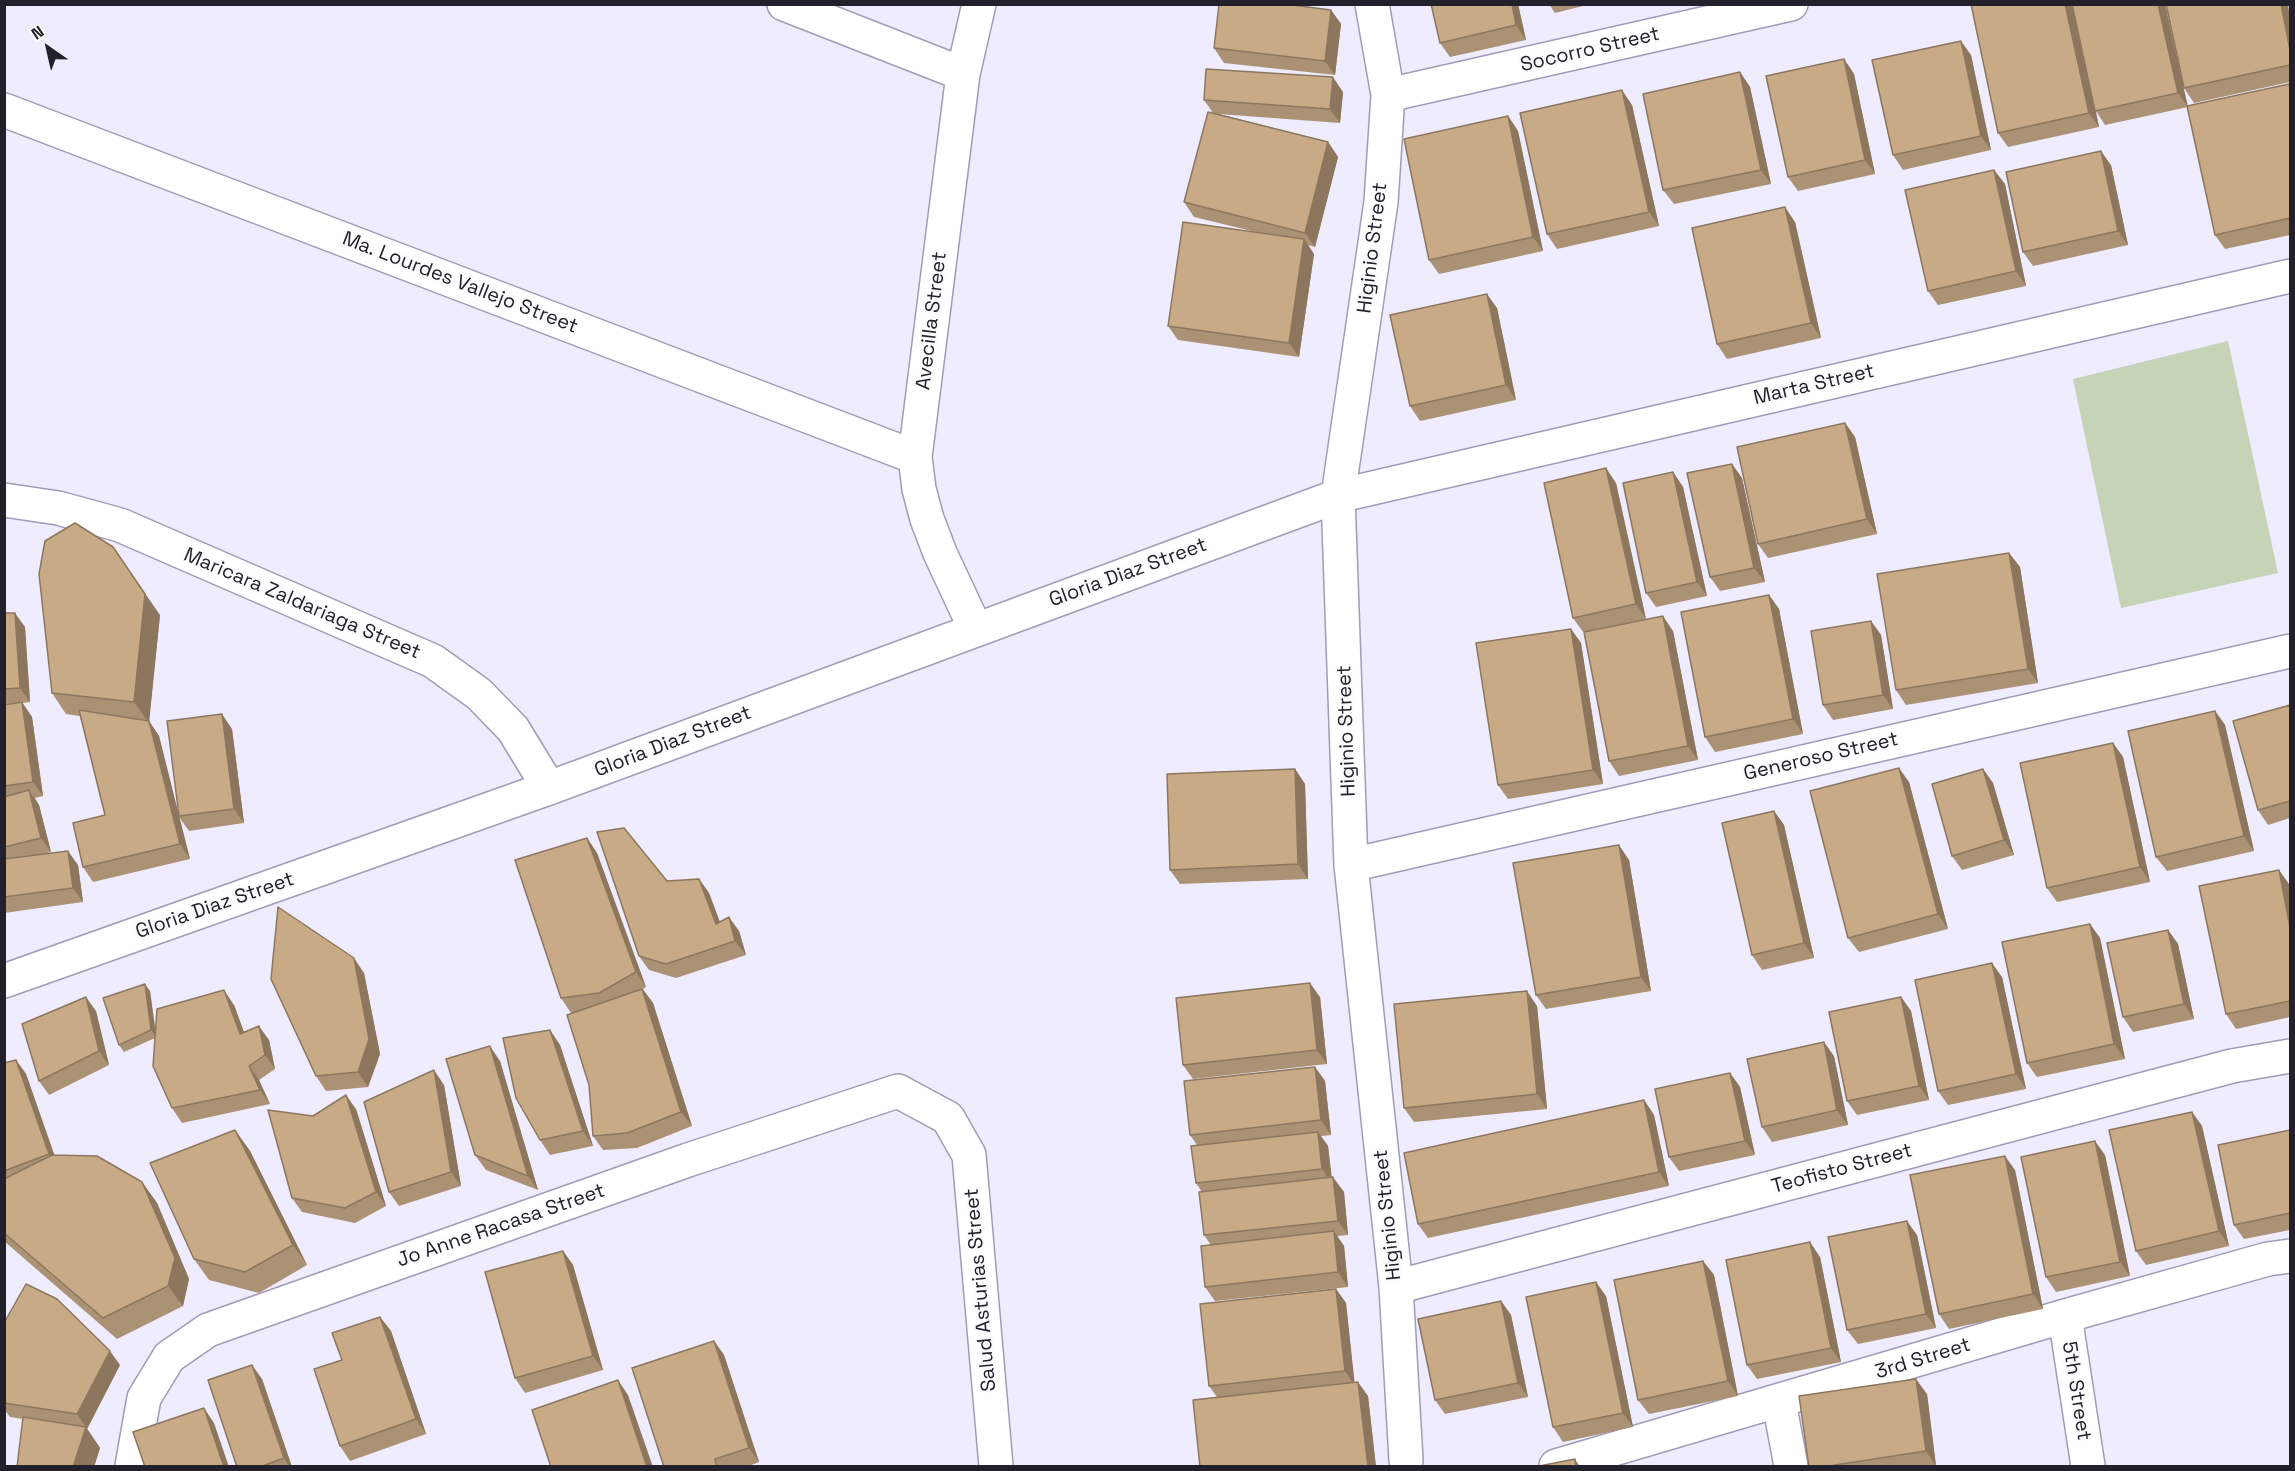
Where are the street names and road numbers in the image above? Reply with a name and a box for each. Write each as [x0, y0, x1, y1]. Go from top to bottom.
street label: Socorro Street [1518, 22, 1662, 78]
street label: Higinio Street [1353, 181, 1393, 315]
street label: Ma. Lourdes Vallejo Street [339, 227, 581, 339]
street label: Avecilla Street [912, 251, 952, 391]
street label: Marta Street [1751, 359, 1877, 411]
street label: Gloria Diaz Street [1046, 533, 1210, 613]
street label: Maricara Zaldariaga Street [180, 543, 424, 665]
street label: Higinio Street [1333, 665, 1361, 797]
street label: Gloria Diaz Street [591, 701, 755, 783]
street label: Generoso Street [1741, 728, 1901, 786]
street label: Gloria Diaz Street [133, 868, 297, 944]
street label: Teofisto Street [1769, 1139, 1915, 1199]
street label: Higinio Street [1369, 1148, 1407, 1282]
street label: Jo Anne Racasa Street [394, 1179, 608, 1273]
street label: Salud Asturias Street [960, 1187, 1002, 1393]
street label: 3rd Street [1872, 1333, 1974, 1385]
street label: 5th Street [2056, 1340, 2096, 1442]

